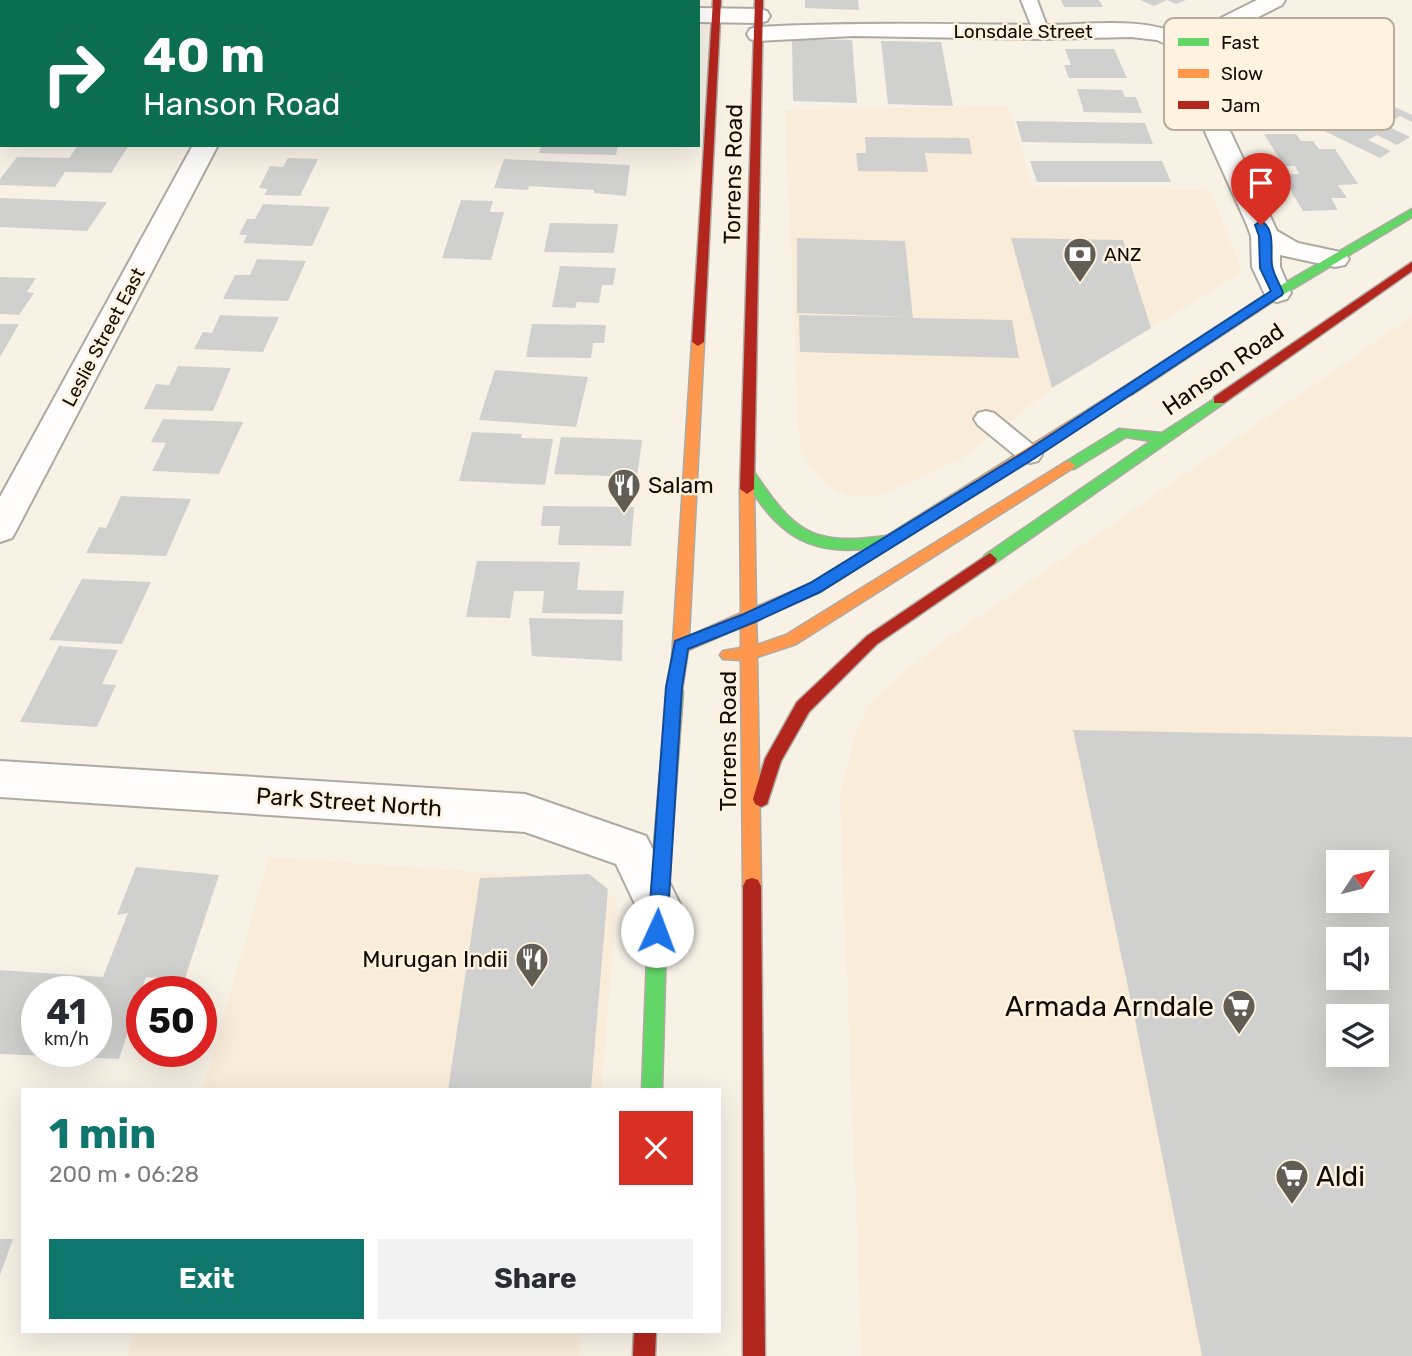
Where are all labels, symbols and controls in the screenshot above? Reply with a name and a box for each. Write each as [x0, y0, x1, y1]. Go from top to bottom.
legend [1164, 18, 1394, 130]
street label: Lonsdale Street [953, 20, 1093, 43]
text: 40 m [143, 26, 265, 84]
icon: right [28, 28, 119, 119]
text: Fast [1221, 31, 1260, 54]
text: Slow [1221, 62, 1263, 85]
text: Hanson Road [143, 85, 341, 123]
text: Jam [1221, 94, 1260, 117]
street label: Torrens Road [718, 104, 748, 244]
pin [1231, 153, 1291, 225]
icon: arrive [1242, 164, 1280, 202]
bank icon: ANZ [1061, 235, 1099, 284]
place label: ANZ [1104, 243, 1141, 266]
street label: Leslie Street East [57, 263, 150, 411]
street label: Hanson Road [1157, 317, 1289, 421]
restaurant icon: Salam [605, 466, 643, 515]
place label: Salam [648, 471, 714, 499]
street label: Torrens Road [714, 671, 742, 811]
street label: Park Street North [255, 782, 443, 822]
north arrow [1326, 850, 1390, 914]
map controls [1326, 850, 1389, 1067]
position arrow [620, 894, 694, 968]
button: sound [1326, 927, 1389, 990]
restaurant icon: Murugan Indii [513, 940, 551, 989]
place label: Murugan Indii [362, 945, 508, 973]
speed limit sign: 50 [126, 976, 217, 1067]
supermarket icon: Armada Arndale [1220, 987, 1258, 1036]
place label: Armada Arndale [1005, 990, 1214, 1023]
text: 41 [46, 991, 87, 1033]
button: layers [1326, 1004, 1389, 1067]
text: km/h [44, 1028, 89, 1050]
text: 1 min [49, 1109, 156, 1159]
button: close [619, 1111, 693, 1185]
supermarket icon: Aldi [1273, 1157, 1311, 1206]
text: 200 m · 06:28 [49, 1160, 199, 1188]
place label: Aldi [1316, 1160, 1365, 1193]
button: Exit [49, 1239, 364, 1319]
button: Share [378, 1239, 693, 1319]

